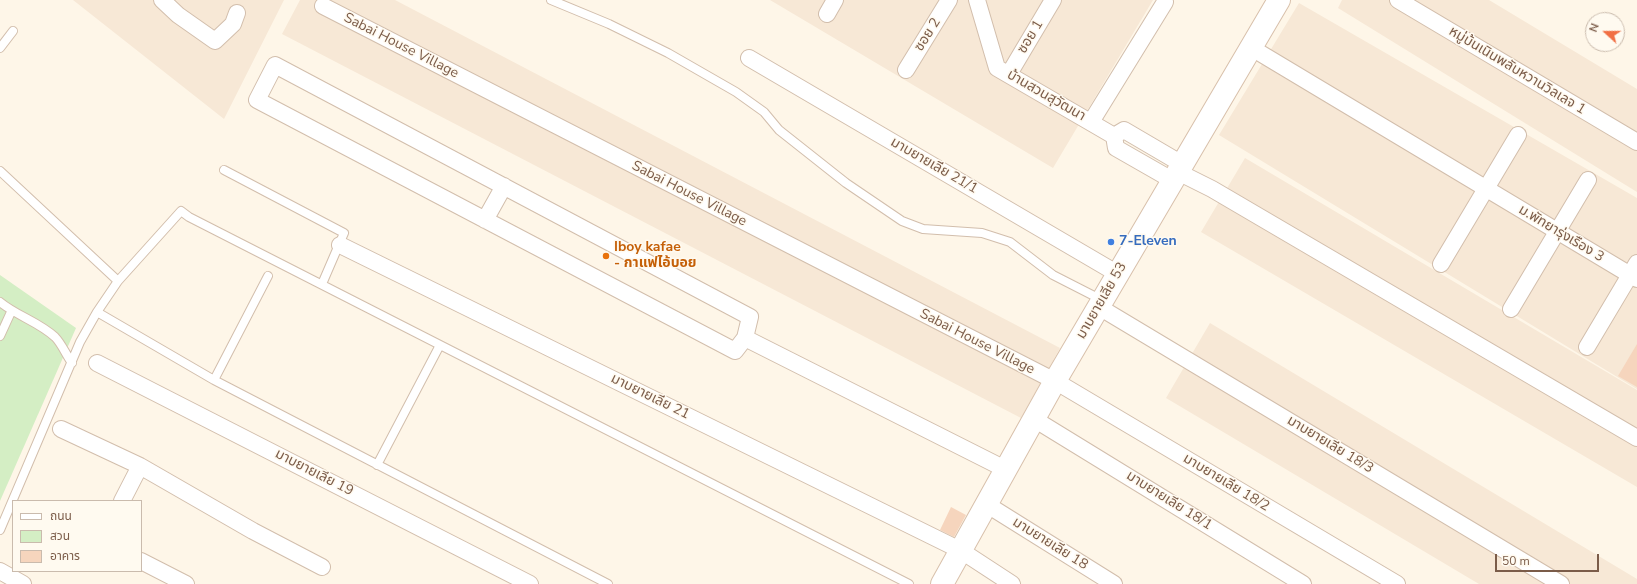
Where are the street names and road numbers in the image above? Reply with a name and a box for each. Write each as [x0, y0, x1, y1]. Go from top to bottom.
street label: Sabai House Village [341, 10, 461, 82]
street label: ซอย 2 [911, 15, 945, 55]
street label: ซอย 1 [1014, 17, 1048, 57]
street label: หมู่บ้นเนินพลับหวานวิลเลจ 1 [1445, 23, 1589, 119]
street label: บ้านสวนสุวัฒนา [1004, 67, 1088, 125]
street label: มาบยายเลีย 21/1 [887, 134, 981, 198]
street label: Sabai House Village [629, 158, 749, 230]
street label: ม.พัทยารุ่งเรือง 3 [1515, 202, 1607, 266]
street label: มาบยายเลีย 53 [1073, 260, 1131, 342]
street label: Sabai House Village [917, 306, 1037, 378]
street label: มาบยายเลีย 21 [608, 371, 692, 423]
street label: มาบยายเลีย 18/3 [1284, 413, 1376, 477]
street label: มาบยายเลีย 19 [272, 446, 356, 500]
street label: มาบยายเลีย 18/2 [1180, 451, 1272, 515]
street label: มาบยายเลีย 18/1 [1123, 468, 1215, 534]
street label: มาบยายเลีย 18 [1009, 514, 1091, 574]

